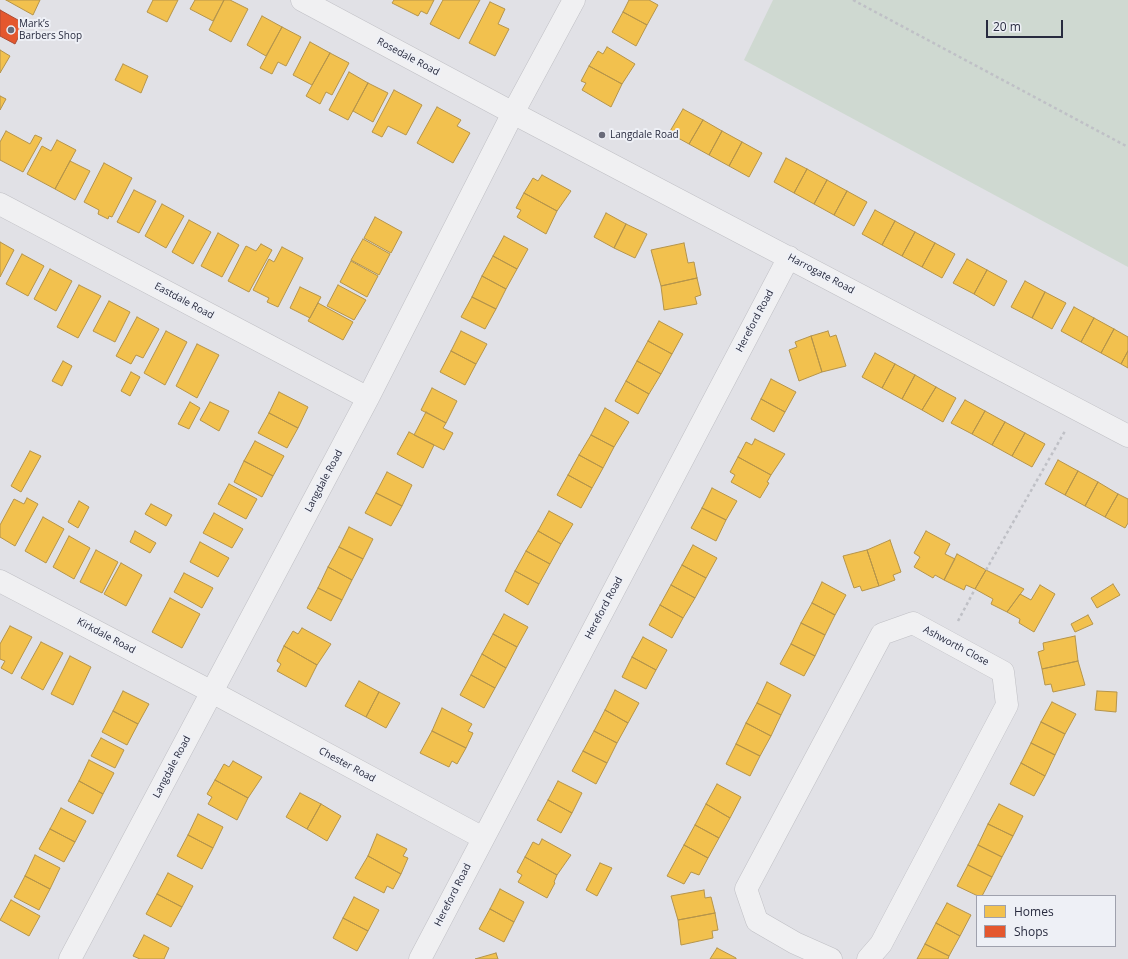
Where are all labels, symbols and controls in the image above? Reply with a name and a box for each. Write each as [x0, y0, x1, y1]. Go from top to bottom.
scale bar [988, 12, 1065, 38]
place label: Mark’s Barbers Shop [19, 18, 82, 42]
text: 20 m [993, 18, 1021, 35]
marker: Mark’s Barbers Shop [6, 25, 16, 35]
street label: Rosedale Road [375, 36, 441, 78]
place label: Langdale Road [610, 129, 679, 141]
marker: Langdale Road [597, 130, 607, 140]
street label: Harrogate Road [786, 251, 856, 297]
street label: Eastdale Road [152, 280, 216, 322]
street label: Hereford Road [734, 288, 776, 354]
street label: Langdale Road [303, 448, 345, 514]
street label: Hereford Road [583, 575, 625, 641]
street label: Kirkdale Road [75, 616, 137, 656]
street label: Ashworth Close [921, 624, 991, 668]
street label: Langdale Road [151, 734, 193, 800]
street label: Chester Road [317, 745, 377, 785]
street label: Hereford Road [432, 862, 474, 928]
legend [976, 895, 1116, 947]
text: Homes [1014, 903, 1054, 920]
text: Shops [1014, 923, 1048, 940]

